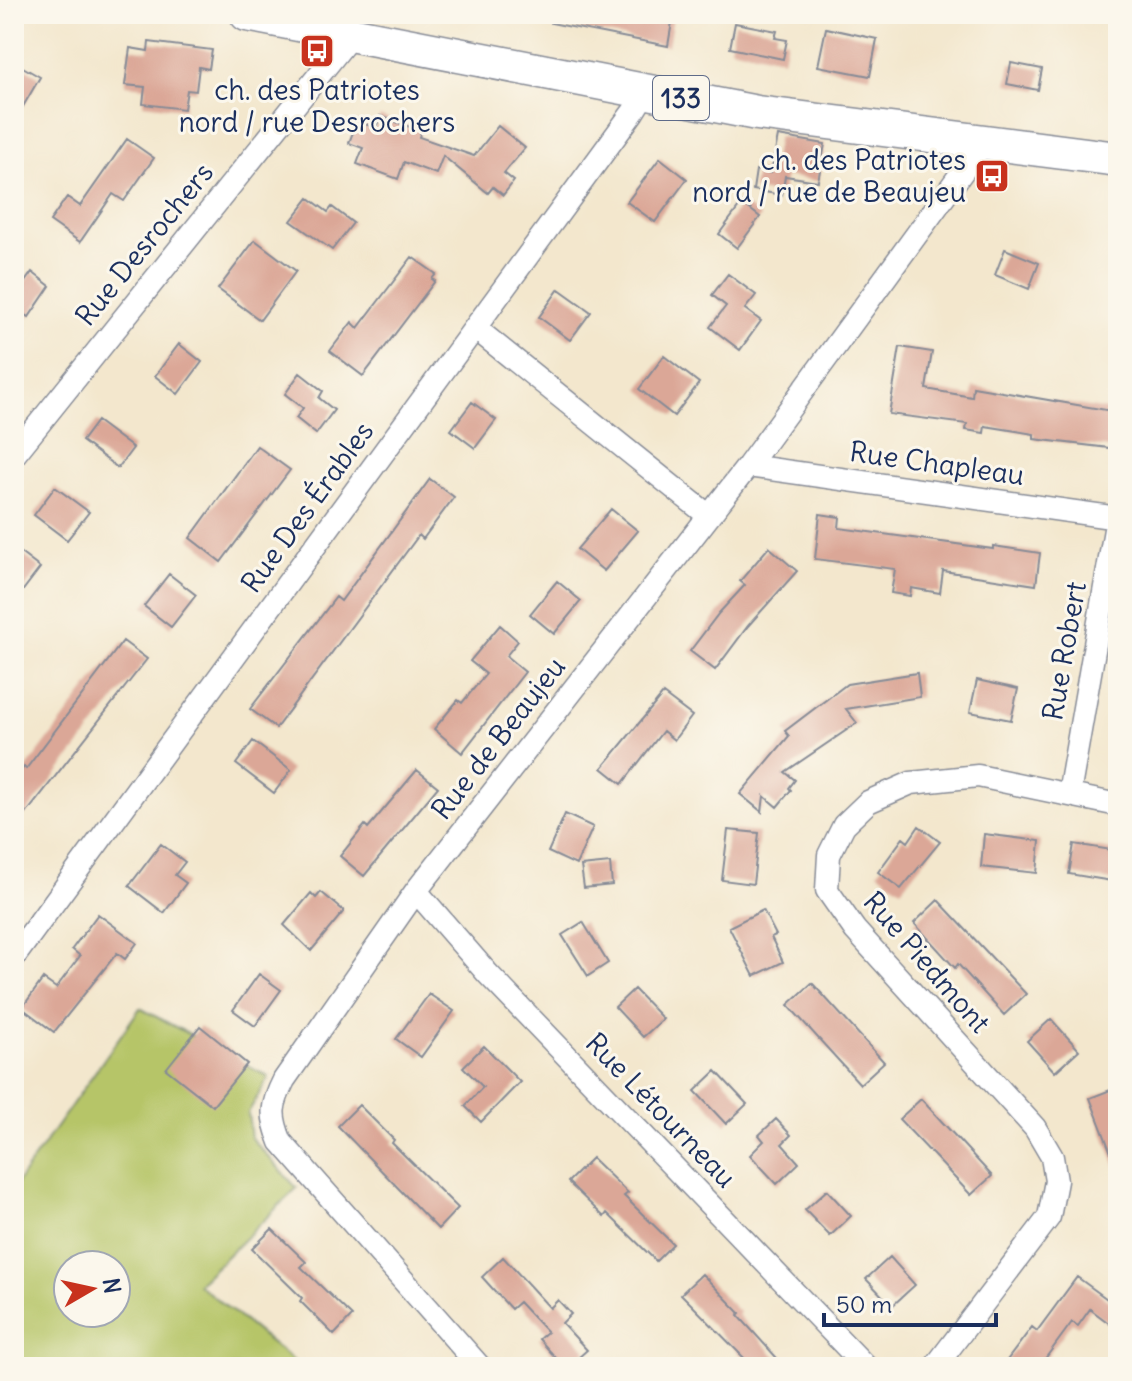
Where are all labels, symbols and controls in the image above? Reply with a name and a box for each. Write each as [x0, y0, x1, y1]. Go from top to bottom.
bus stop icon: ch. des Patriotes nord / rue Desrochers [298, 32, 336, 70]
place label: ch. des Patriotes nord / rue Desrochers [179, 72, 455, 140]
road number: 133 [653, 76, 709, 120]
place label: ch. des Patriotes nord / rue de Beaujeu [692, 142, 966, 210]
street label: Rue Desrochers [67, 155, 221, 333]
bus stop icon: ch. des Patriotes nord / rue de Beaujeu [973, 157, 1011, 195]
street label: Rue Des Érables [232, 414, 381, 600]
street label: Rue Chapleau [847, 433, 1027, 493]
street label: Rue Robert [1034, 579, 1094, 723]
street label: Rue de Beaujeu [423, 649, 573, 827]
street label: Rue Piedmont [856, 884, 998, 1040]
street label: Rue Létourneau [578, 1025, 744, 1195]
north arrow [52, 1249, 132, 1329]
text: N [97, 1276, 127, 1296]
scale bar [824, 1277, 996, 1327]
text: 50 m [836, 1289, 892, 1319]

